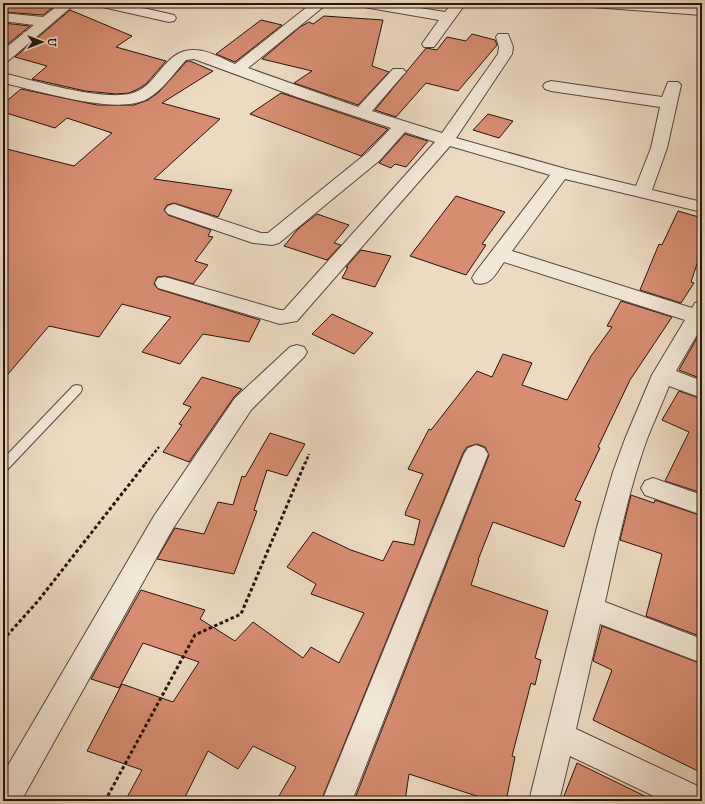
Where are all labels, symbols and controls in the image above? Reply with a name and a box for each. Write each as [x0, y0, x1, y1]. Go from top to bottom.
north arrow [22, 22, 62, 62]
text: U [45, 38, 58, 47]

